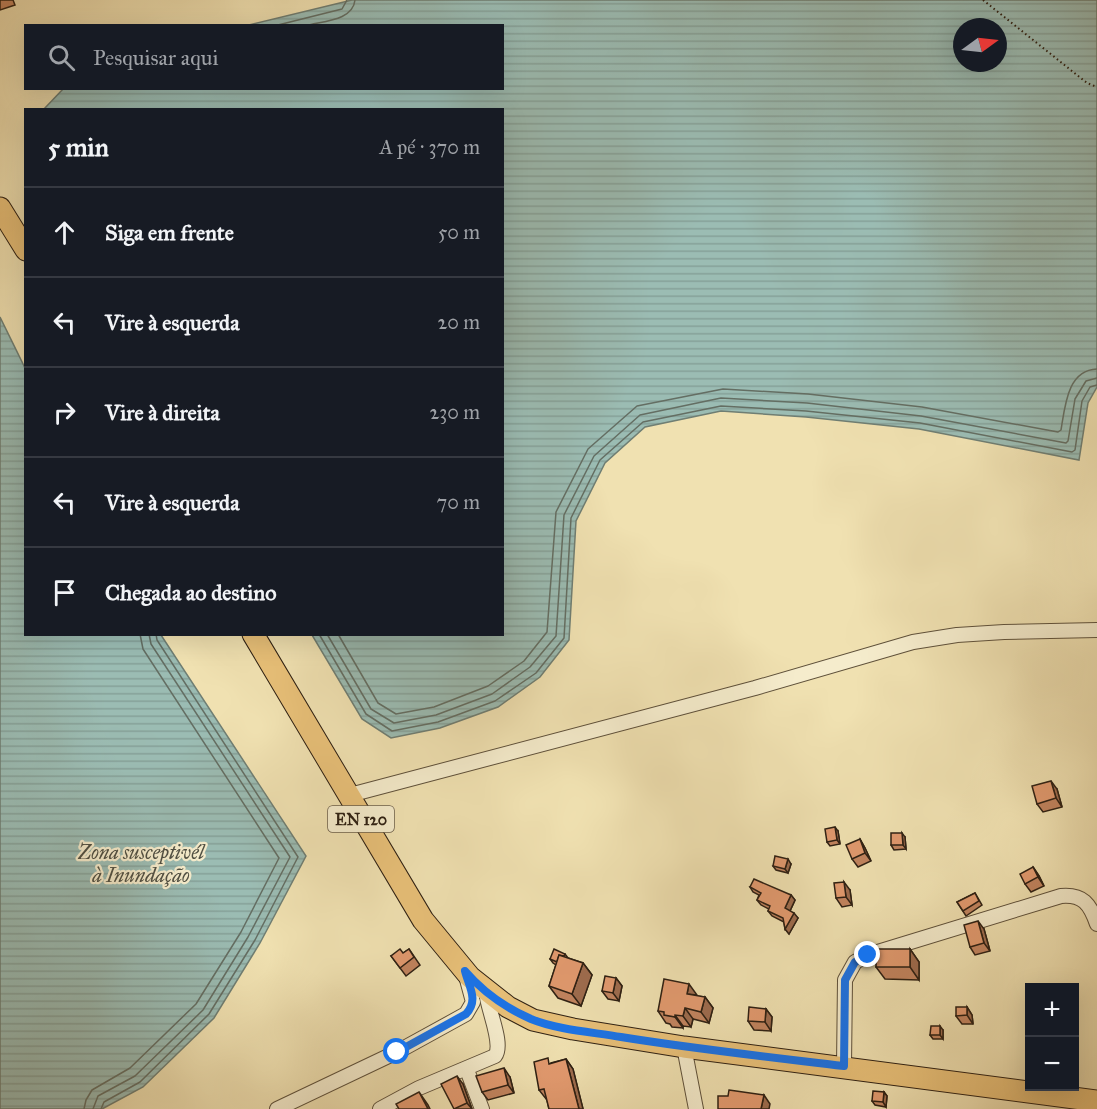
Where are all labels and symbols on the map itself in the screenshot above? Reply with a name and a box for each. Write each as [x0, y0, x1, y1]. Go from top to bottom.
north arrow [953, 18, 1007, 72]
road number: EN 120 [328, 806, 394, 832]
water label: Zona susceptivél à Inundação [77, 840, 206, 887]
route end [854, 941, 880, 967]
route start [383, 1038, 409, 1064]

